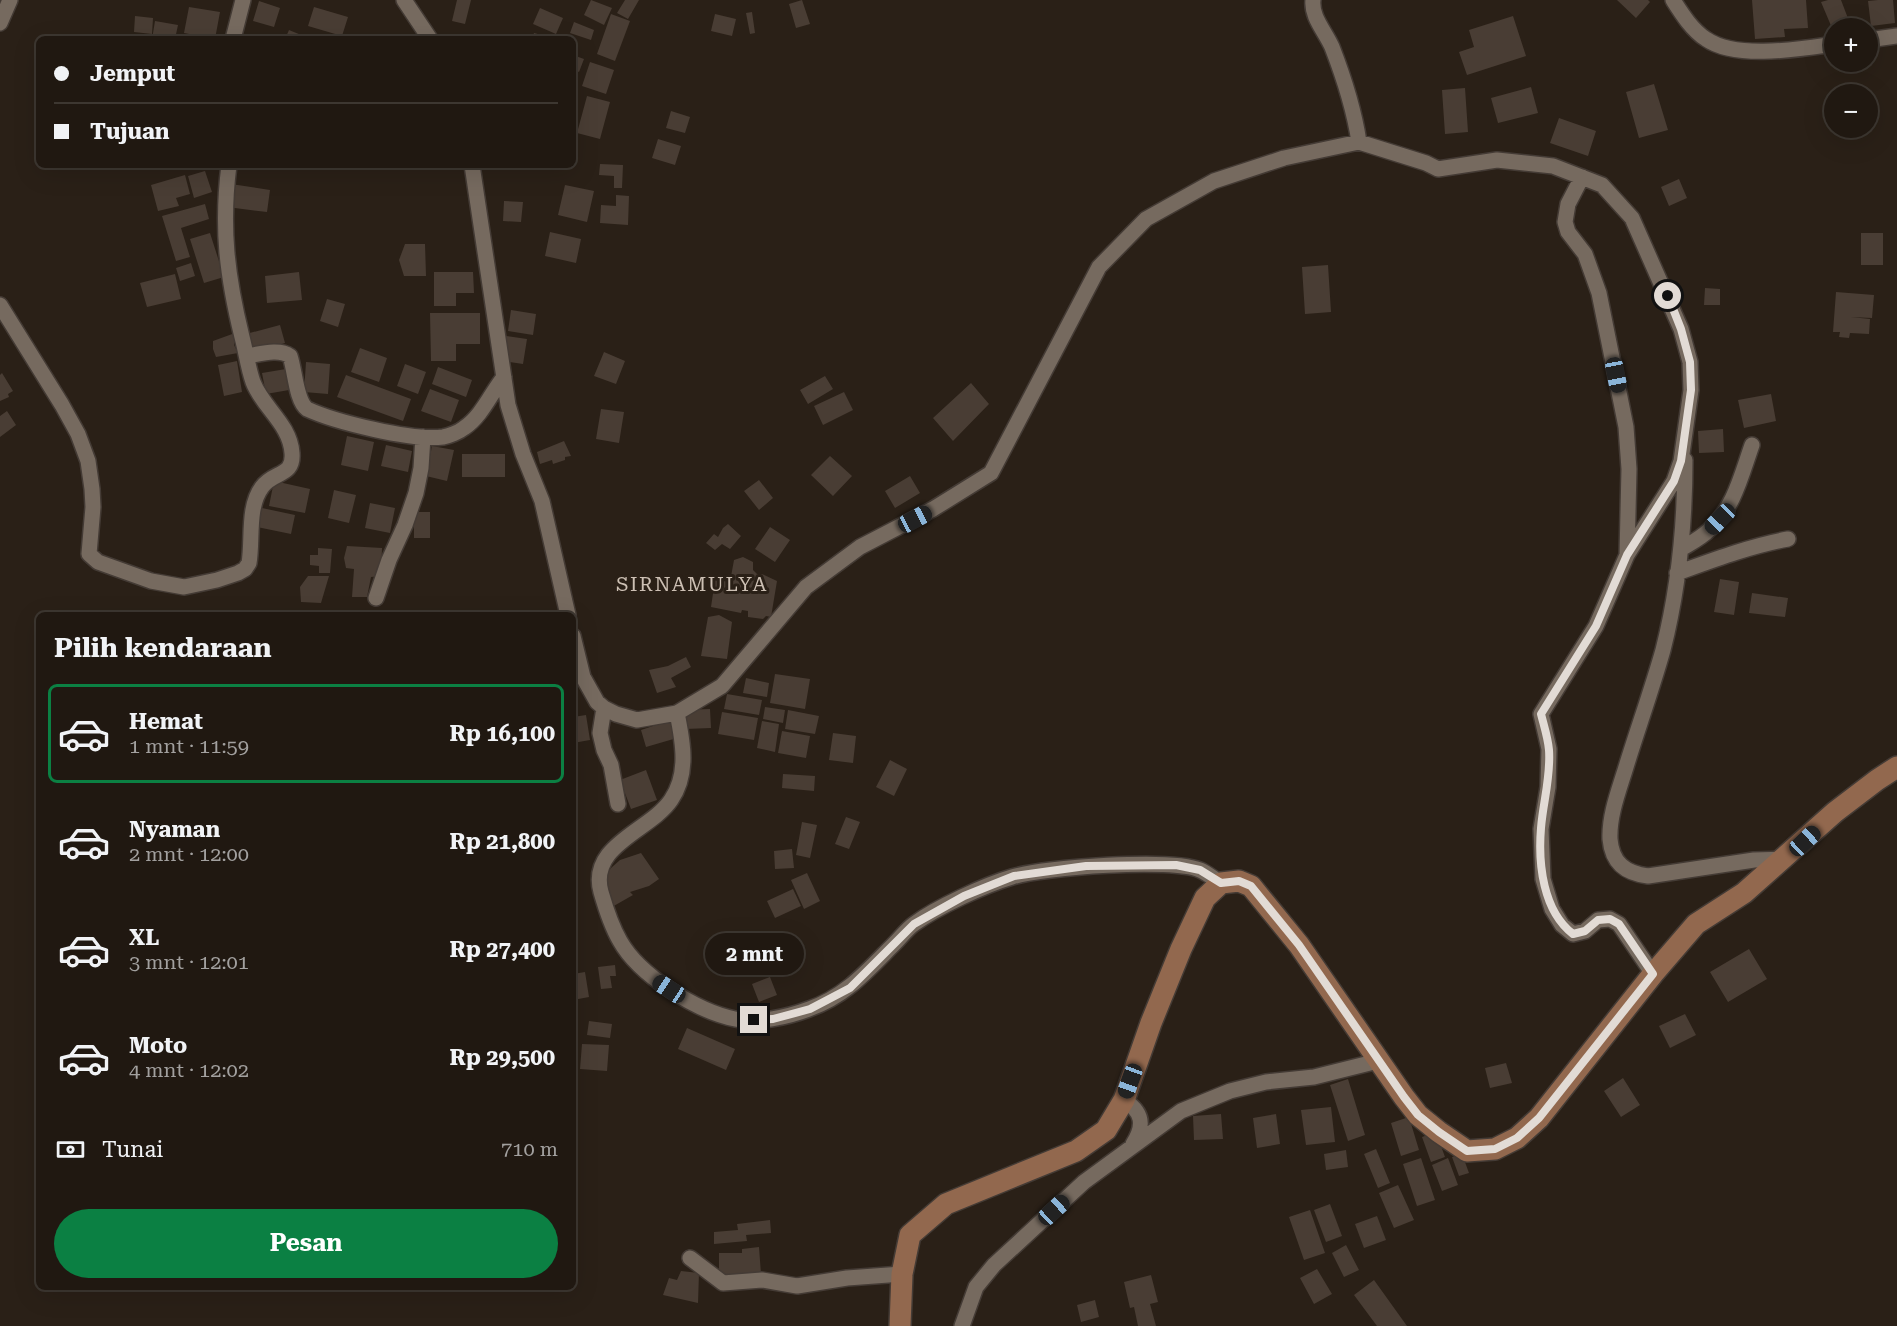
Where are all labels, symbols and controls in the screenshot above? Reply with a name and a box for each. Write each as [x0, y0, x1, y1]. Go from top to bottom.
map controls [1824, 18, 1878, 138]
button: + [1824, 18, 1878, 72]
text: Jemput [90, 61, 175, 86]
button: − [1824, 84, 1878, 138]
text: Tujuan [90, 119, 170, 144]
route start [1654, 282, 1681, 309]
car [1604, 356, 1628, 394]
car [1701, 500, 1739, 538]
car [895, 503, 935, 535]
district label: SIRNAMULYA [616, 572, 768, 596]
text: Pilih kendaraan [54, 632, 272, 664]
icon: car [57, 707, 111, 761]
text: Hemat [129, 709, 203, 734]
text: Rp 16,100 [450, 721, 555, 746]
text: 1 mnt · 11:59 [129, 734, 249, 758]
icon: car [57, 815, 111, 869]
text: Nyaman [129, 817, 220, 842]
car [1786, 822, 1824, 860]
text: Rp 21,800 [450, 829, 555, 854]
text: 2 mnt · 12:00 [129, 842, 249, 866]
icon: car [57, 923, 111, 977]
text: XL [129, 925, 159, 950]
callout: 2 mnt [704, 933, 804, 975]
text: Rp 27,400 [450, 937, 555, 962]
text: 2 mnt [726, 942, 783, 966]
text: 3 mnt · 12:01 [129, 950, 249, 974]
car [649, 972, 689, 1006]
route end [740, 1006, 767, 1033]
icon: car [57, 1031, 111, 1085]
text: Moto [129, 1033, 187, 1058]
text: Rp 29,500 [450, 1045, 555, 1070]
text: 4 mnt · 12:02 [129, 1058, 249, 1082]
car [1115, 1061, 1145, 1101]
icon: cash [54, 1133, 87, 1166]
text: Tunai [102, 1137, 163, 1162]
text: 710 m [501, 1137, 558, 1161]
car [1035, 1191, 1073, 1229]
button: Pesan [54, 1209, 558, 1278]

